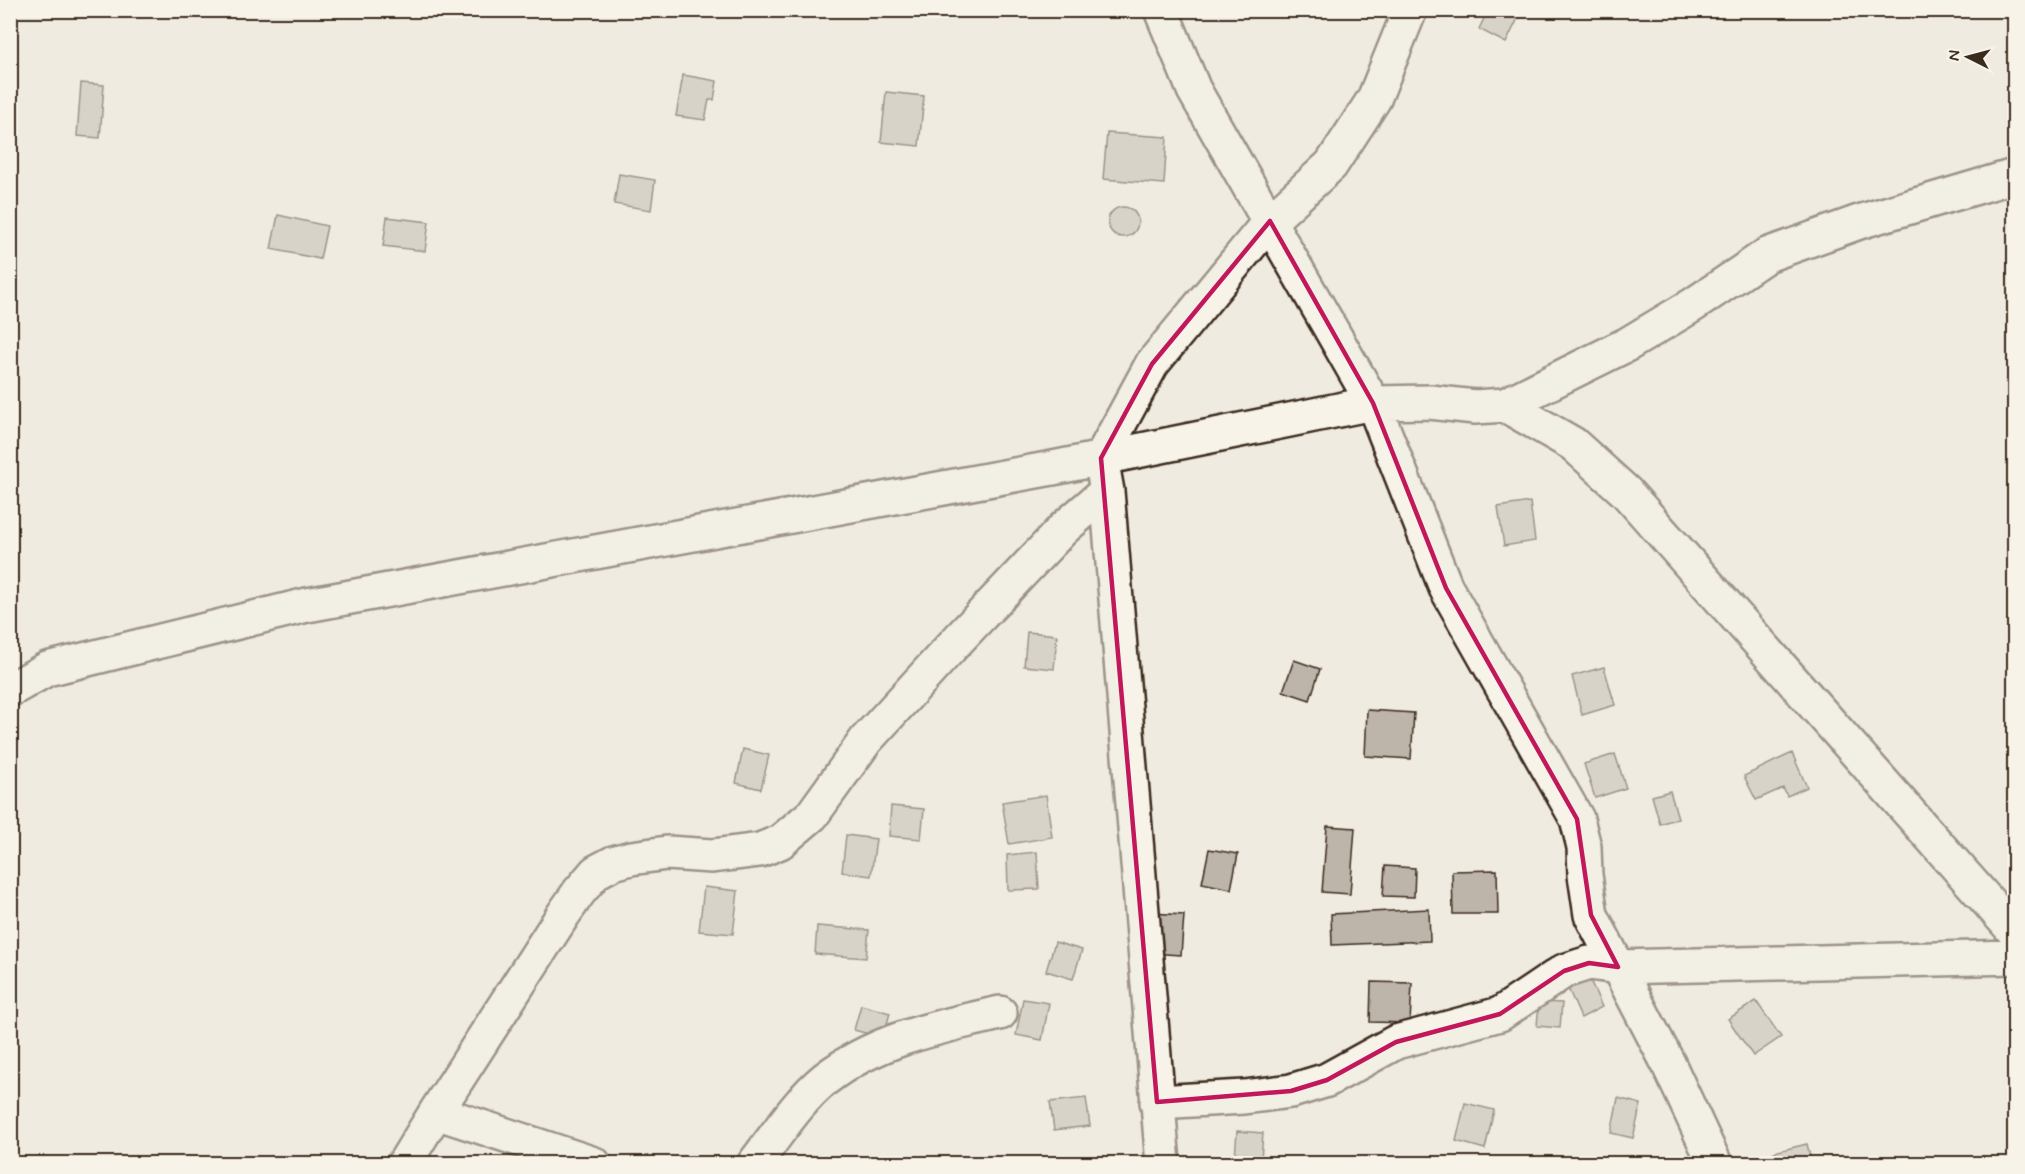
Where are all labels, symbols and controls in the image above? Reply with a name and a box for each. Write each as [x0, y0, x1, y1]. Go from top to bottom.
north arrow [1938, 27, 1998, 87]
text: N [1944, 49, 1966, 62]

